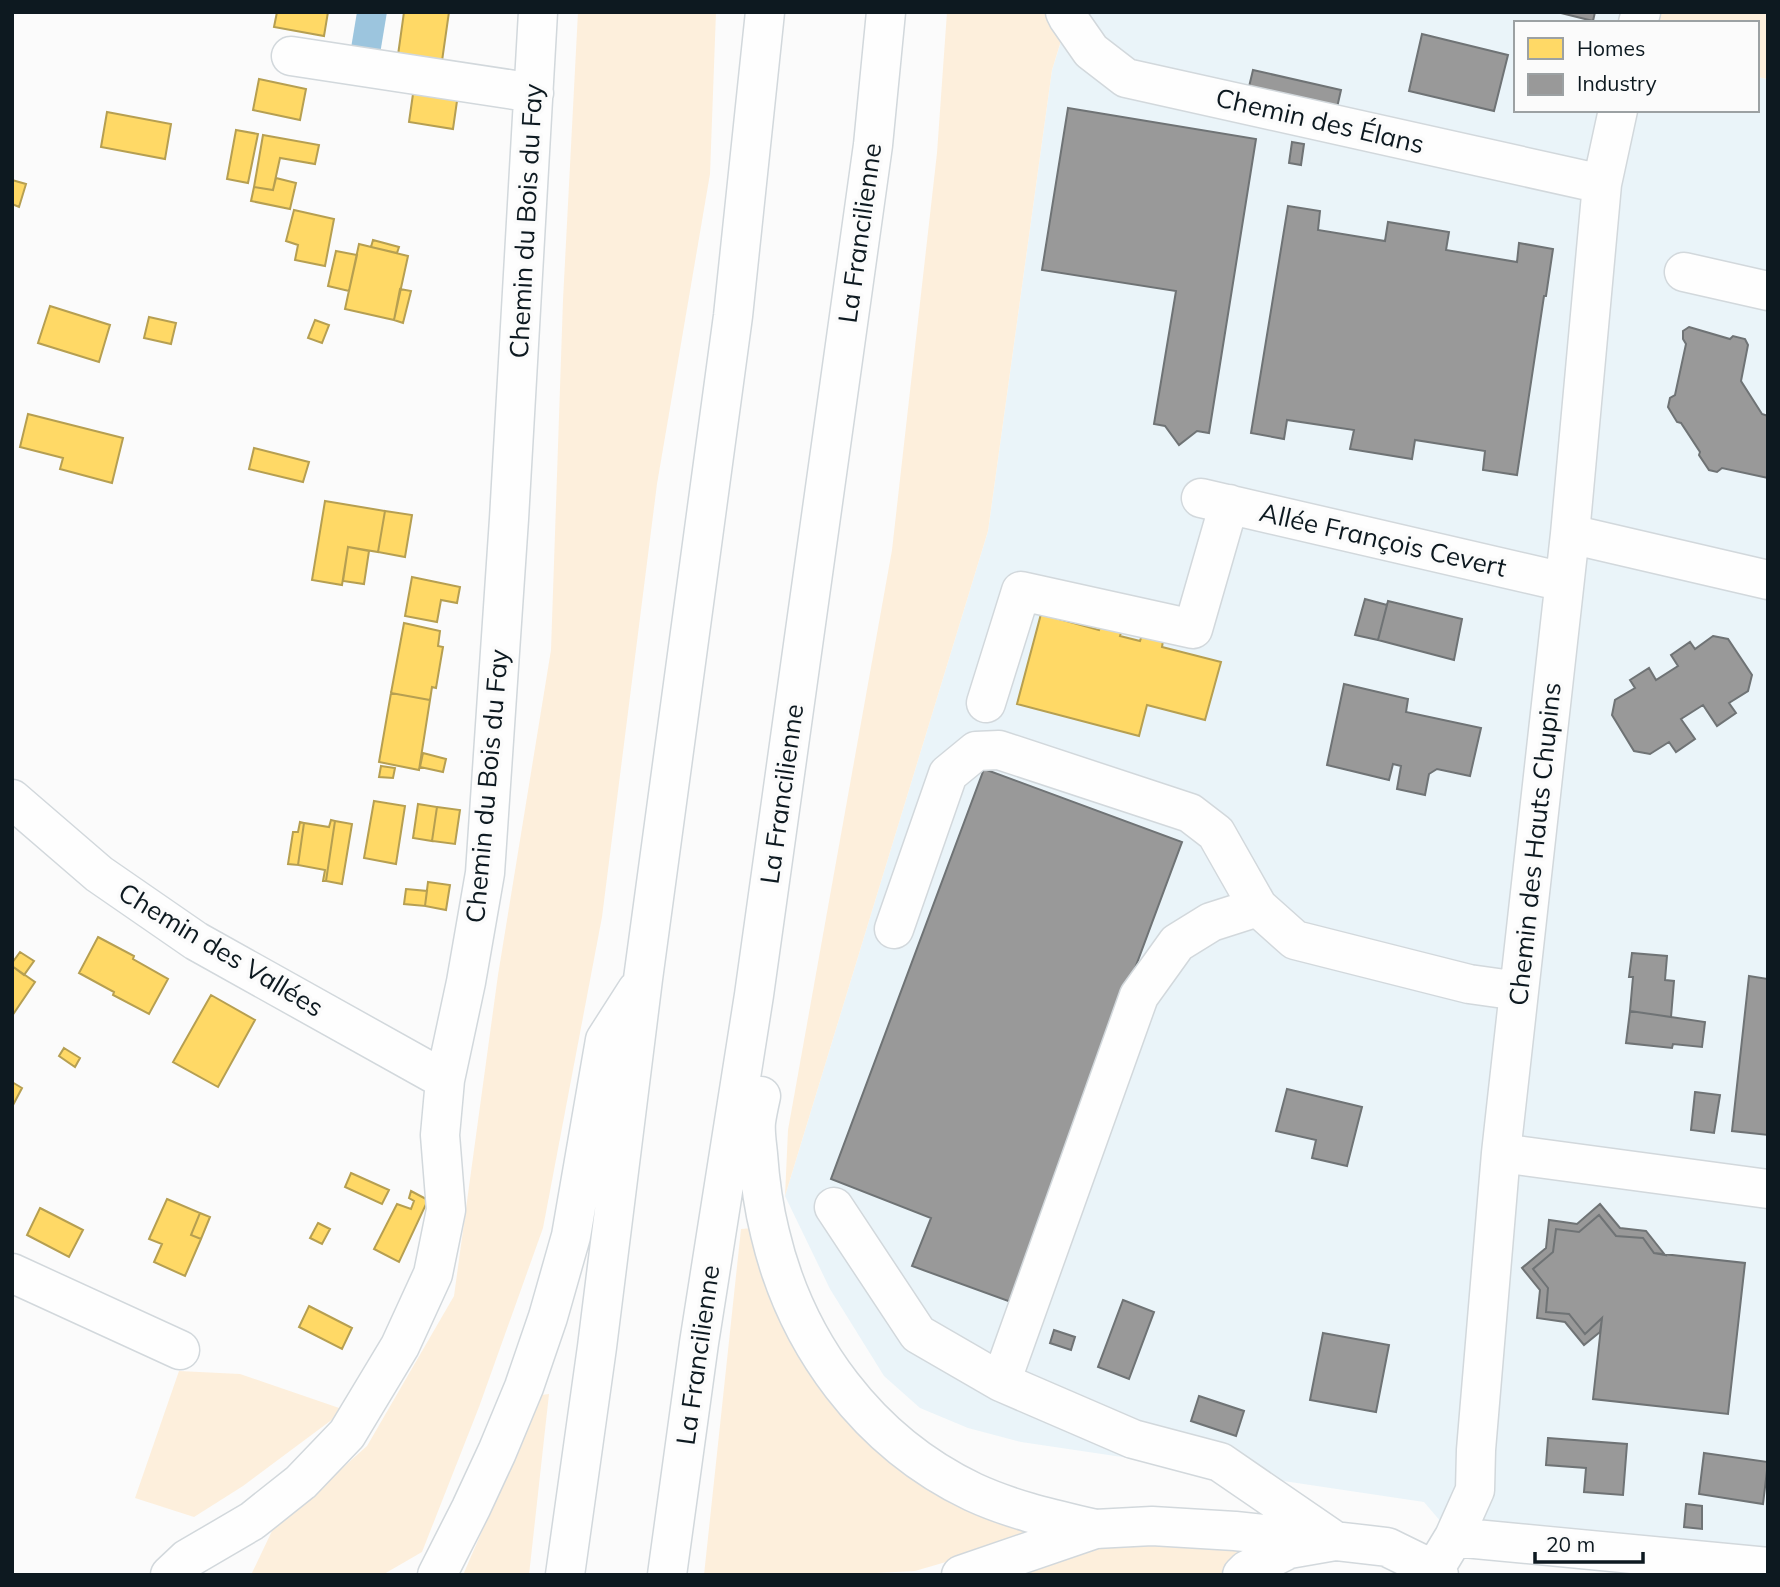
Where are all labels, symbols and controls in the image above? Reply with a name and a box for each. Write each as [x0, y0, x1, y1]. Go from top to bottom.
legend [1514, 21, 1759, 112]
text: Homes [1577, 35, 1645, 61]
text: Industry [1577, 70, 1657, 96]
street label: Chemin des Élans [1213, 80, 1428, 161]
street label: Chemin du Bois du Fay [502, 83, 549, 359]
street label: La Francilienne [831, 141, 888, 325]
street label: Allée François Cevert [1257, 495, 1510, 584]
street label: Chemin du Bois du Fay [458, 647, 515, 924]
street label: Chemin des Hauts Chupins [1501, 681, 1568, 1007]
street label: La Francilienne [753, 702, 810, 886]
street label: Chemin des Vallées [113, 875, 330, 1024]
street label: La Francilienne [669, 1263, 726, 1447]
scale bar [1535, 1520, 1644, 1564]
text: 20 m [1546, 1531, 1595, 1557]

